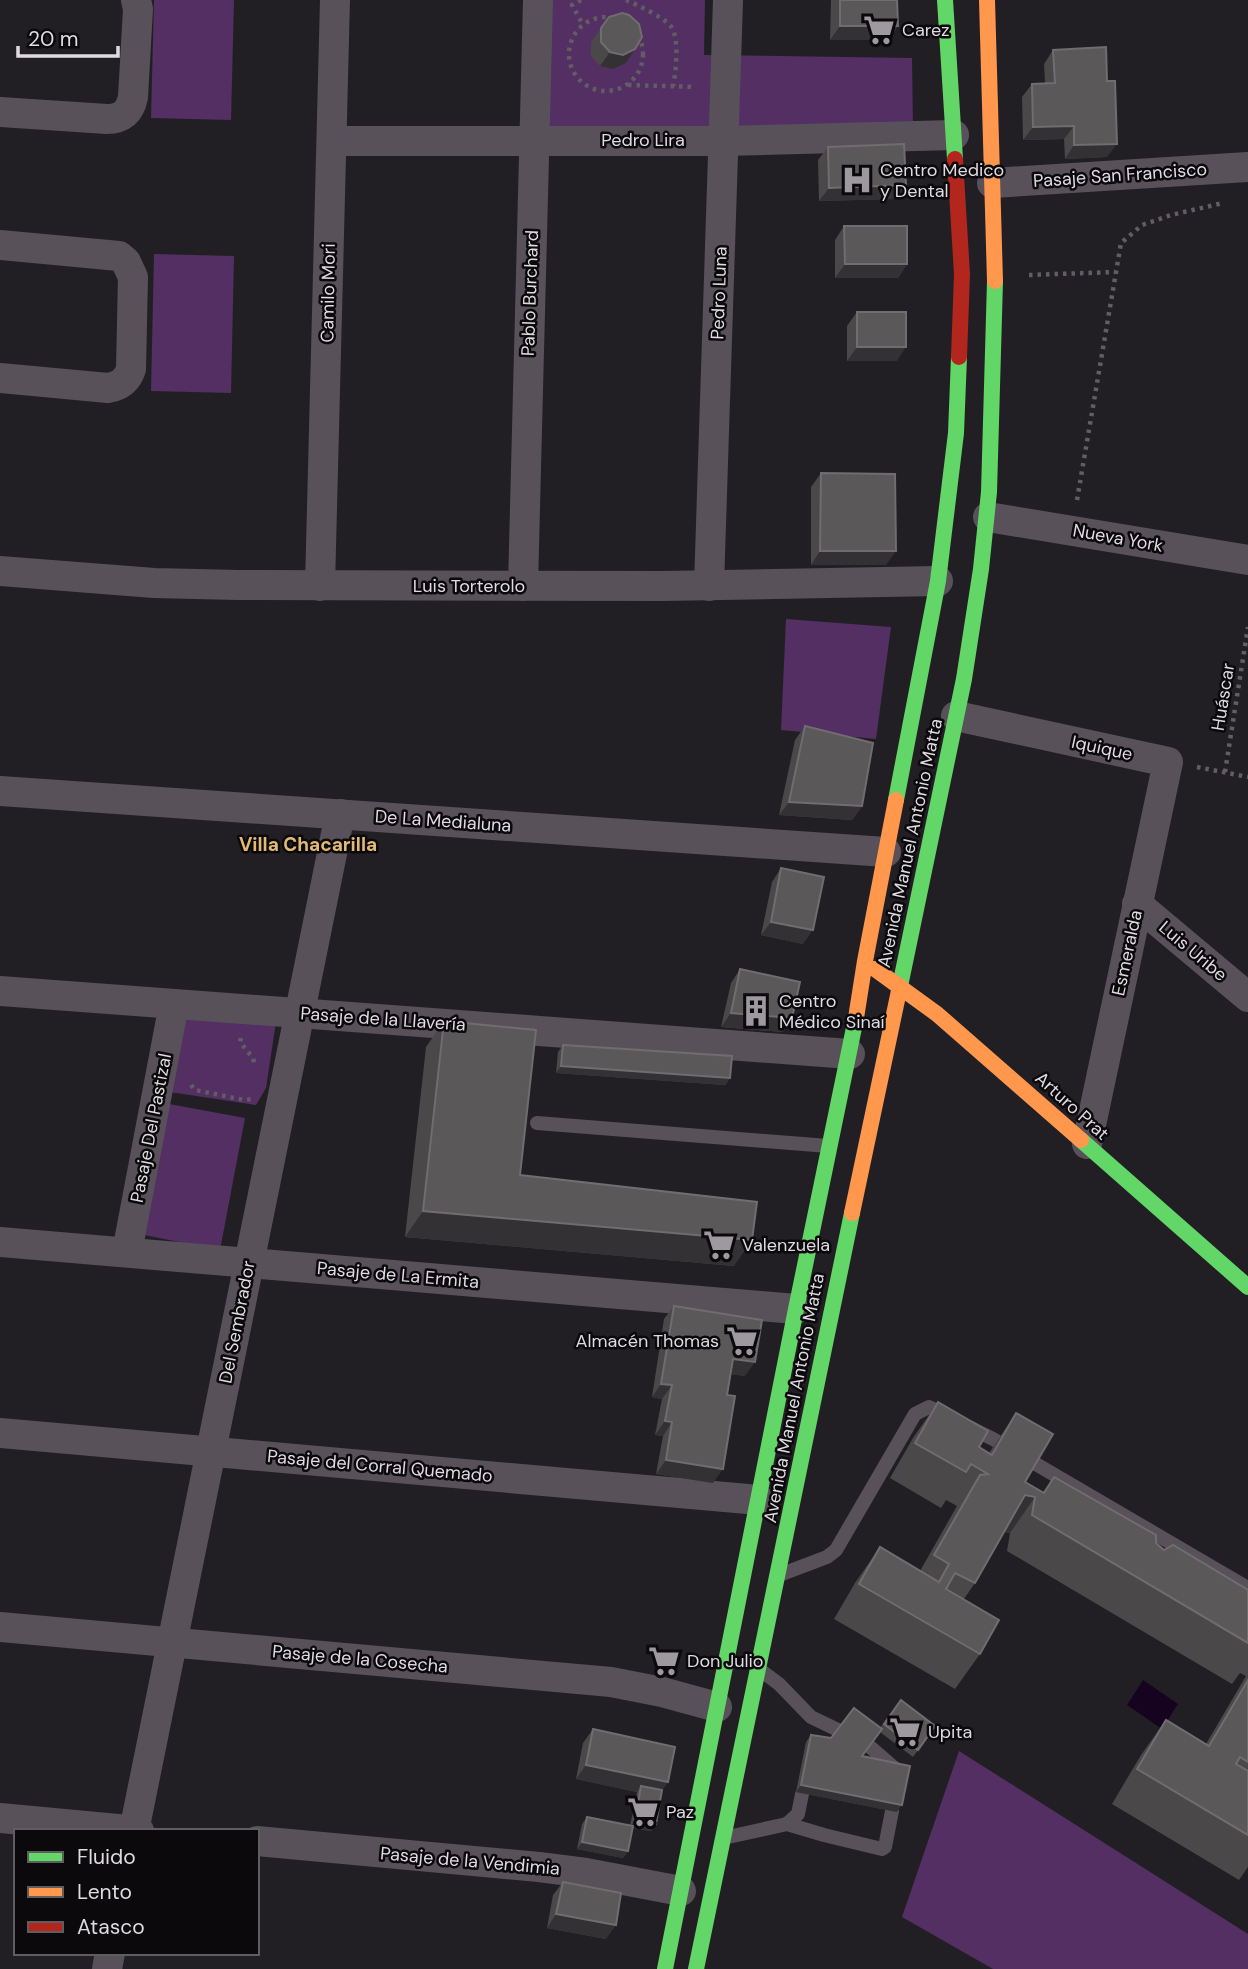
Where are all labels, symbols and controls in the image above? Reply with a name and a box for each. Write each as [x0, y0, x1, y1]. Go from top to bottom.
supermarket icon: Carez [862, 13, 896, 47]
scale bar [18, 14, 117, 58]
place label: Carez [902, 18, 949, 42]
text: 20 m [28, 25, 79, 53]
street label: Pedro Lira [601, 128, 685, 152]
street label: Pasaje San Francisco [1032, 157, 1208, 193]
place label: Centro Medico y Dental [880, 158, 1004, 203]
hospital icon: Centro Medico y Dental [840, 163, 874, 197]
street label: Pablo Burchard [516, 230, 544, 356]
street label: Camilo Mori [315, 243, 341, 343]
street label: Pedro Luna [705, 246, 733, 340]
street label: Nueva York [1071, 518, 1165, 558]
street label: Luis Torterolo [413, 574, 525, 598]
street label: Huáscar [1206, 661, 1240, 733]
street label: Avenida Manuel Antonio Matta [872, 716, 948, 970]
street label: Iquique [1069, 730, 1135, 766]
street label: De La Medialuna [374, 804, 512, 838]
district label: Villa Chacarilla [239, 832, 377, 857]
street label: Esmeralda [1106, 908, 1148, 998]
street label: Luis Uribe [1154, 915, 1232, 987]
place label: Centro Médico Sinaí [779, 989, 885, 1034]
building icon: Centro Médico Sinaí [739, 994, 773, 1028]
street label: Pasaje de la Llavería [300, 1001, 466, 1037]
street label: Pasaje Del Pastizal [125, 1051, 177, 1205]
street label: Arturo Prat [1030, 1066, 1114, 1146]
supermarket icon: Valenzuela [702, 1228, 736, 1262]
place label: Valenzuela [742, 1233, 830, 1257]
street label: Pasaje de La Ermita [316, 1256, 480, 1294]
street label: Del Sembrador [213, 1258, 261, 1385]
street label: Avenida Manuel Antonio Matta [758, 1271, 830, 1525]
supermarket icon: Almacén Thomas [725, 1324, 759, 1358]
place label: Almacén Thomas [576, 1329, 719, 1353]
street label: Pasaje del Corral Quemado [266, 1444, 494, 1488]
street label: Pasaje de la Cosecha [271, 1639, 449, 1679]
supermarket icon: Don Julio [647, 1644, 681, 1678]
place label: Don Julio [687, 1649, 764, 1673]
supermarket icon: Upita [888, 1715, 922, 1749]
place label: Upita [928, 1720, 972, 1744]
supermarket icon: Paz [626, 1795, 660, 1829]
place label: Paz [666, 1800, 694, 1824]
legend [14, 1829, 259, 1955]
street label: Pasaje de la Vendimia [379, 1841, 561, 1881]
text: Fluido [77, 1843, 136, 1871]
text: Lento [77, 1878, 132, 1906]
text: Atasco [77, 1913, 145, 1941]

